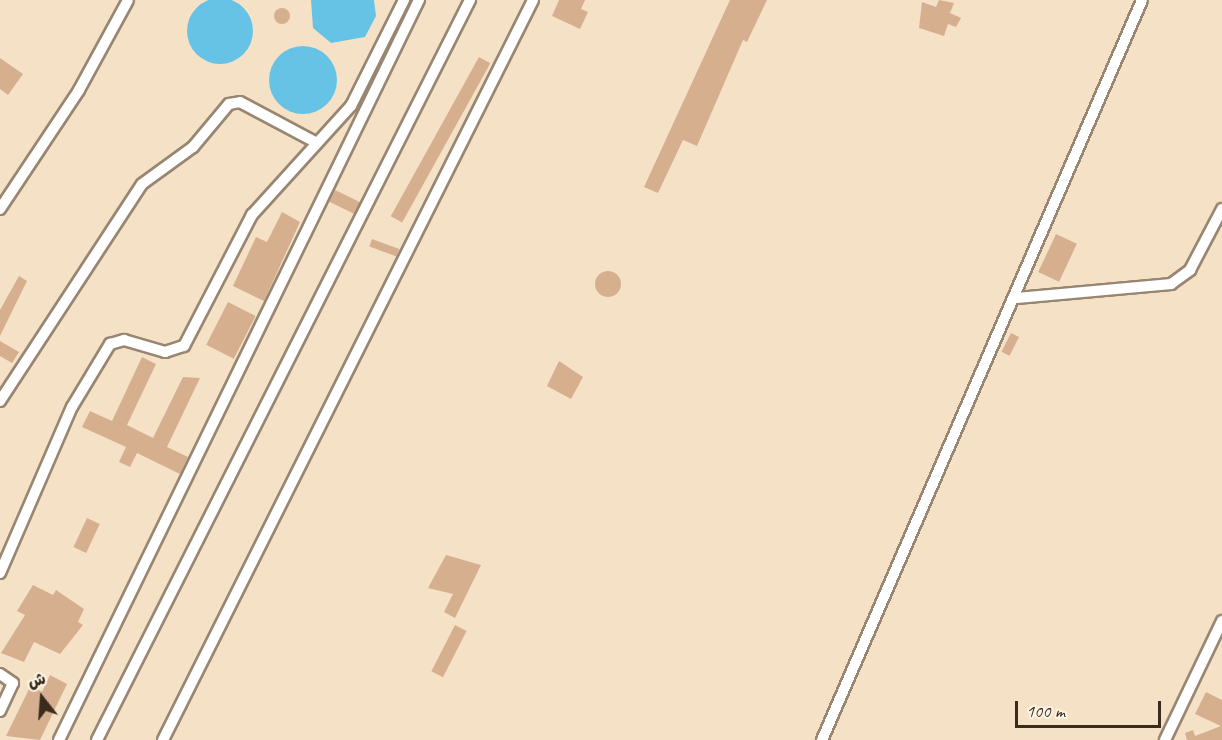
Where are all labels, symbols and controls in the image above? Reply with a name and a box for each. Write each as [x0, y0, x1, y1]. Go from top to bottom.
north arrow [12, 668, 72, 728]
text: ش [25, 669, 48, 693]
scale bar [1018, 689, 1164, 727]
text: 100 m [1026, 700, 1065, 722]

